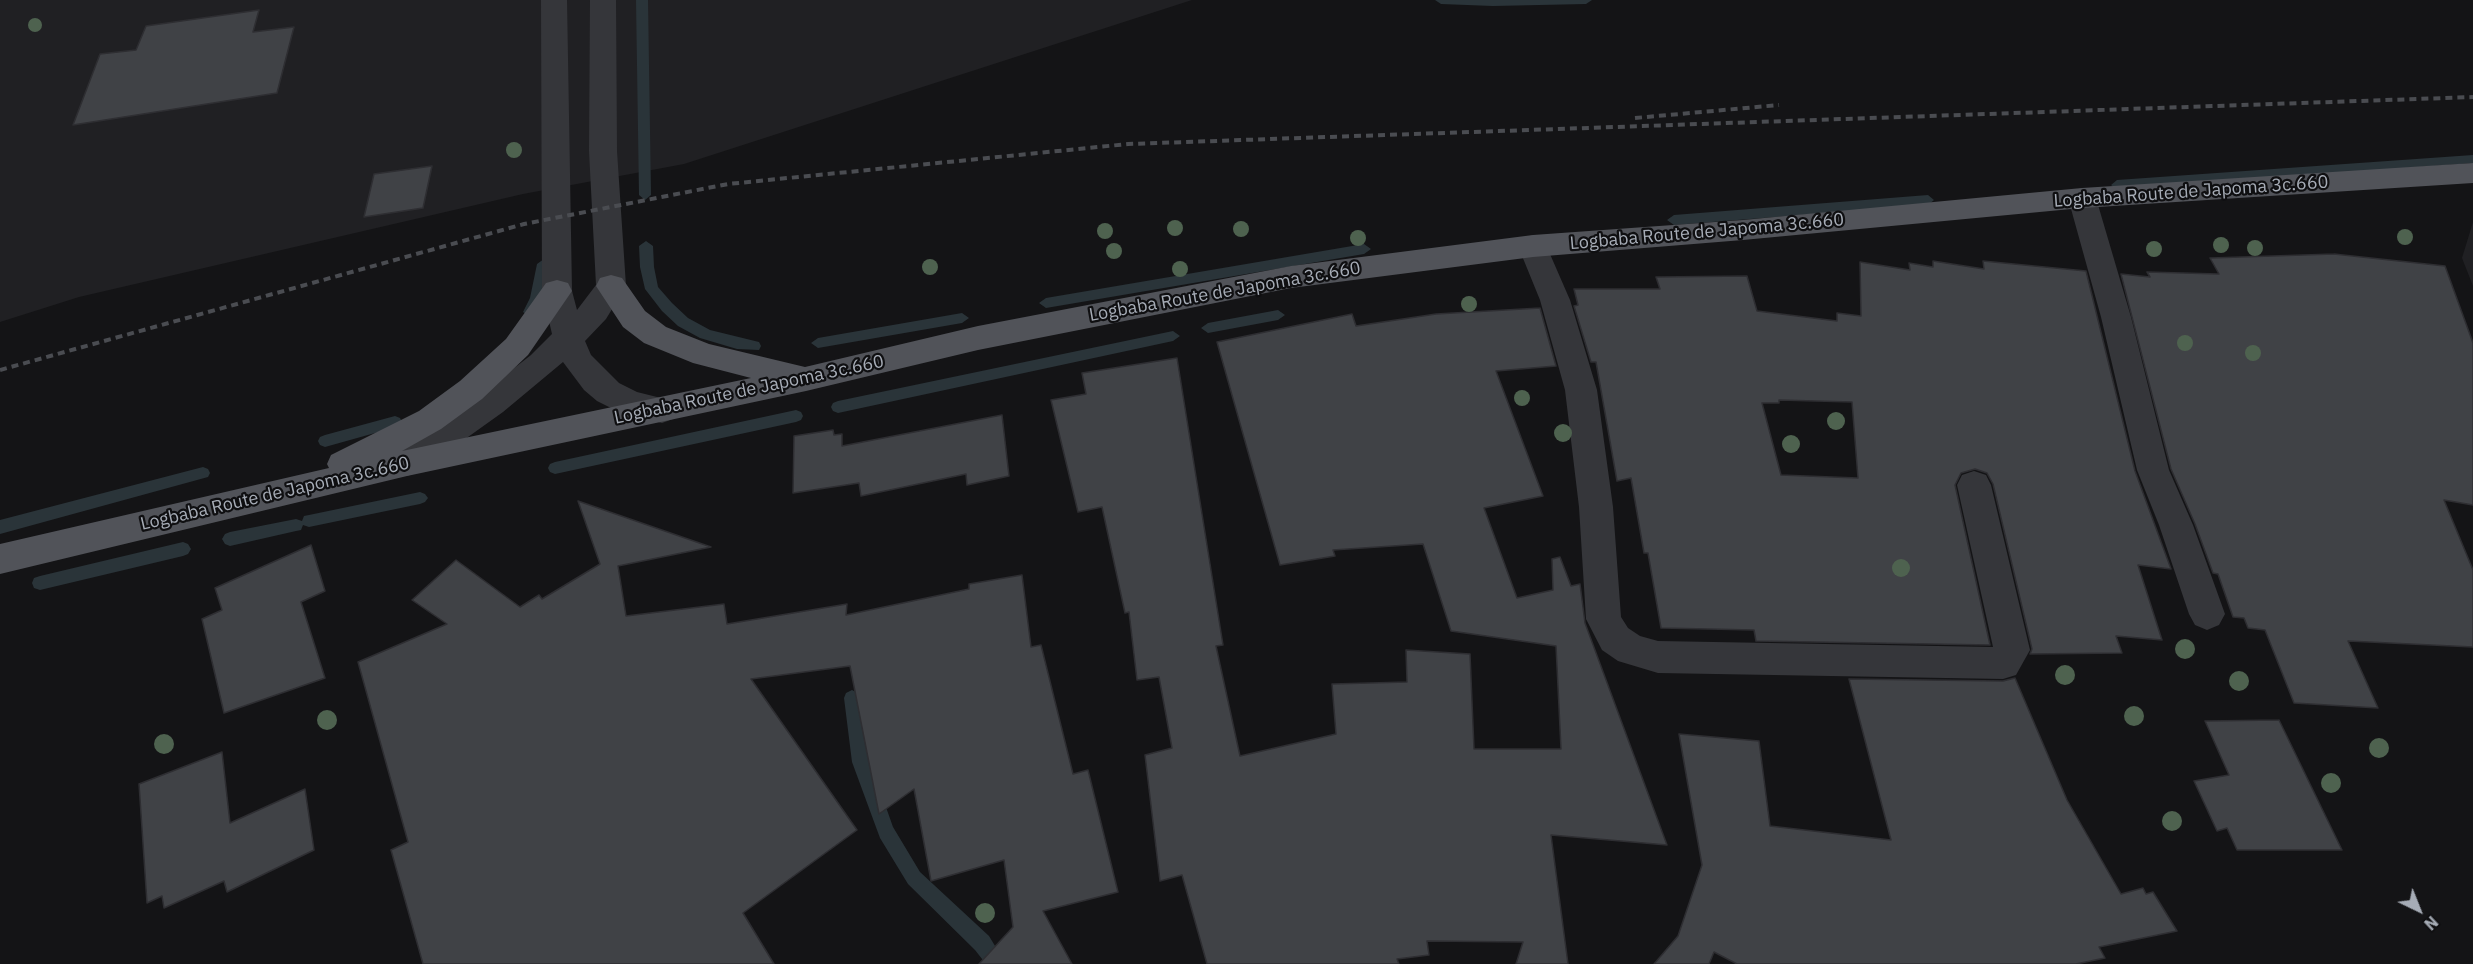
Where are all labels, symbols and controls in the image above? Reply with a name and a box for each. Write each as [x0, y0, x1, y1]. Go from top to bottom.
street label: Logbaba Route de Japoma 3c.660 [2053, 172, 2329, 212]
street label: Logbaba Route de Japoma 3c.660 [1569, 209, 1845, 255]
street label: Logbaba Route de Japoma 3c.660 [1088, 257, 1362, 327]
street label: Logbaba Route de Japoma 3c.660 [612, 351, 886, 429]
street label: Logbaba Route de Japoma 3c.660 [138, 453, 412, 535]
north arrow [2389, 880, 2449, 940]
text: N [2420, 912, 2442, 934]

